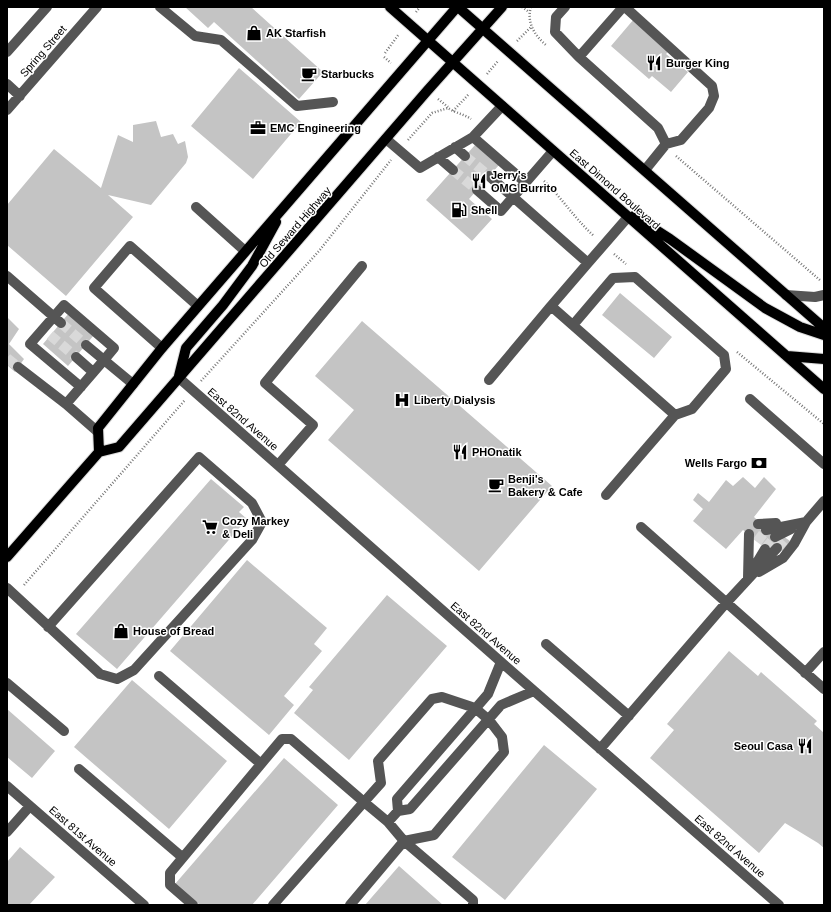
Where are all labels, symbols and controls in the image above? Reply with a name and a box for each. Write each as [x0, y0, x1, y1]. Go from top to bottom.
street label: Spring Street [17, 23, 69, 79]
shop icon: AK Starfish [245, 24, 263, 42]
place label: AK Starfish [266, 27, 326, 39]
restaurant icon: Burger King [645, 54, 663, 72]
place label: Burger King [666, 57, 730, 69]
cafe icon: Starbucks [300, 65, 318, 83]
place label: Starbucks [321, 68, 374, 80]
office icon: EMC Engineering [249, 119, 267, 137]
place label: EMC Engineering [270, 122, 361, 134]
street label: East Dimond Boulevard [567, 147, 663, 231]
place label: Jerry's OMG Burrito [491, 169, 557, 194]
restaurant icon: Jerry's OMG Burrito [470, 172, 488, 190]
street label: Old Seward Highway [257, 184, 334, 270]
fuel station icon: Shell [450, 201, 468, 219]
place label: Shell [471, 204, 497, 216]
street label: East 82nd Avenue [205, 385, 281, 453]
hospital icon: Liberty Dialysis [393, 391, 411, 409]
place label: Liberty Dialysis [414, 394, 495, 406]
restaurant icon: PHOnatik [451, 443, 469, 461]
place label: PHOnatik [472, 446, 522, 458]
bank icon: Wells Fargo [750, 454, 768, 472]
place label: Wells Fargo [685, 457, 747, 469]
place label: Benji's Bakery & Cafe [508, 473, 583, 498]
cafe icon: Benji's Bakery & Cafe [487, 476, 505, 494]
place label: Cozy Markey & Deli [222, 515, 290, 540]
supermarket icon: Cozy Markey & Deli [201, 518, 219, 536]
street label: East 82nd Avenue [448, 599, 524, 667]
shop icon: House of Bread [112, 622, 130, 640]
place label: House of Bread [133, 625, 214, 637]
restaurant icon: Seoul Casa [796, 737, 814, 755]
place label: Seoul Casa [734, 740, 794, 752]
street label: East 81st Avenue [47, 803, 119, 869]
street label: East 82nd Avenue [692, 812, 768, 880]

